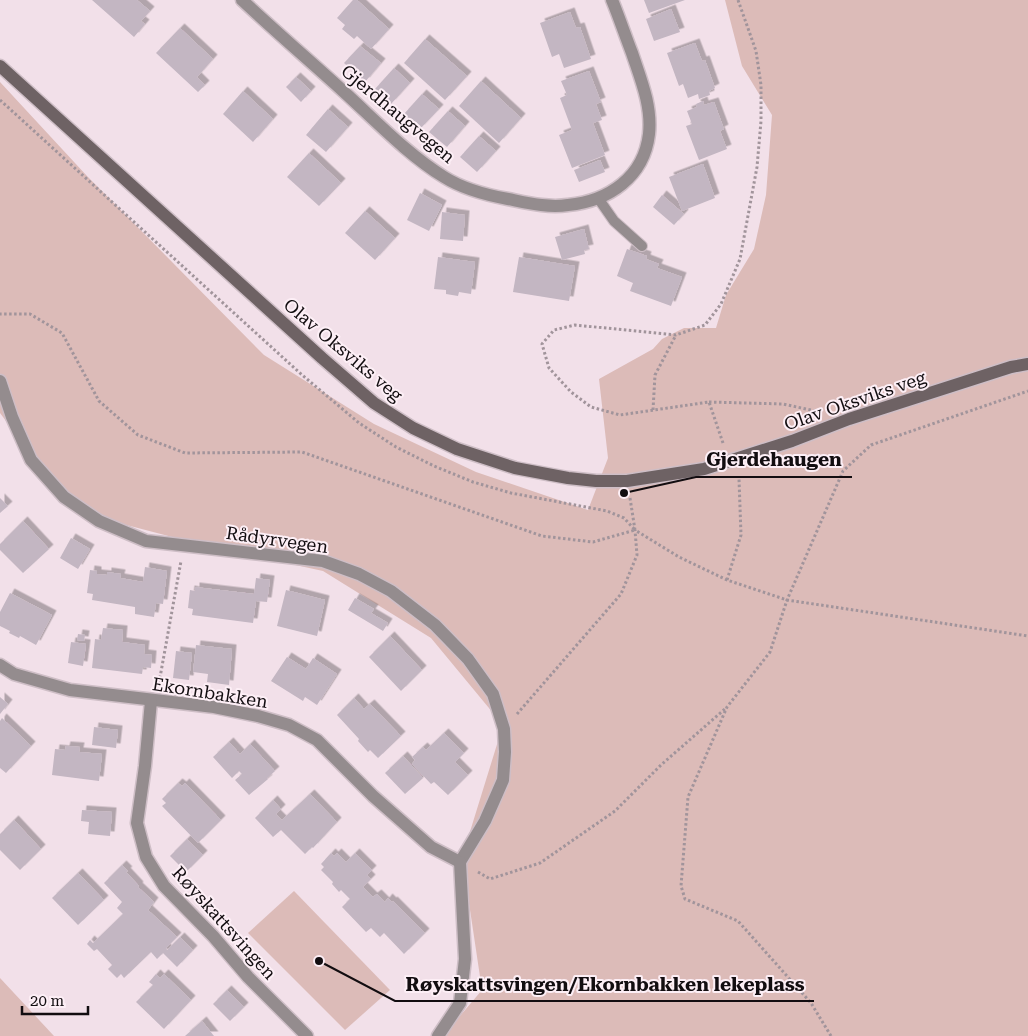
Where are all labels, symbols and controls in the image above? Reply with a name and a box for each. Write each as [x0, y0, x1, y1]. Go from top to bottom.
street label: Gjerdhaugvegen [337, 60, 460, 168]
street label: Olav Oksviks veg [280, 294, 408, 406]
street label: Olav Oksviks veg [781, 366, 929, 435]
callout: Gjerdehaugen [696, 443, 852, 477]
text: Gjerdehaugen [706, 448, 842, 471]
street label: Rådyrvegen [225, 522, 330, 557]
street label: Ekornbakken [151, 673, 270, 712]
street label: Røyskattsvingen [168, 862, 281, 984]
callout: Røyskattsvingen/Ekornbakken lekeplass [395, 967, 814, 1001]
text: Røyskattsvingen/Ekornbakken lekeplass [406, 973, 805, 996]
scale bar [22, 984, 89, 1016]
text: 20 m [30, 992, 65, 1010]

